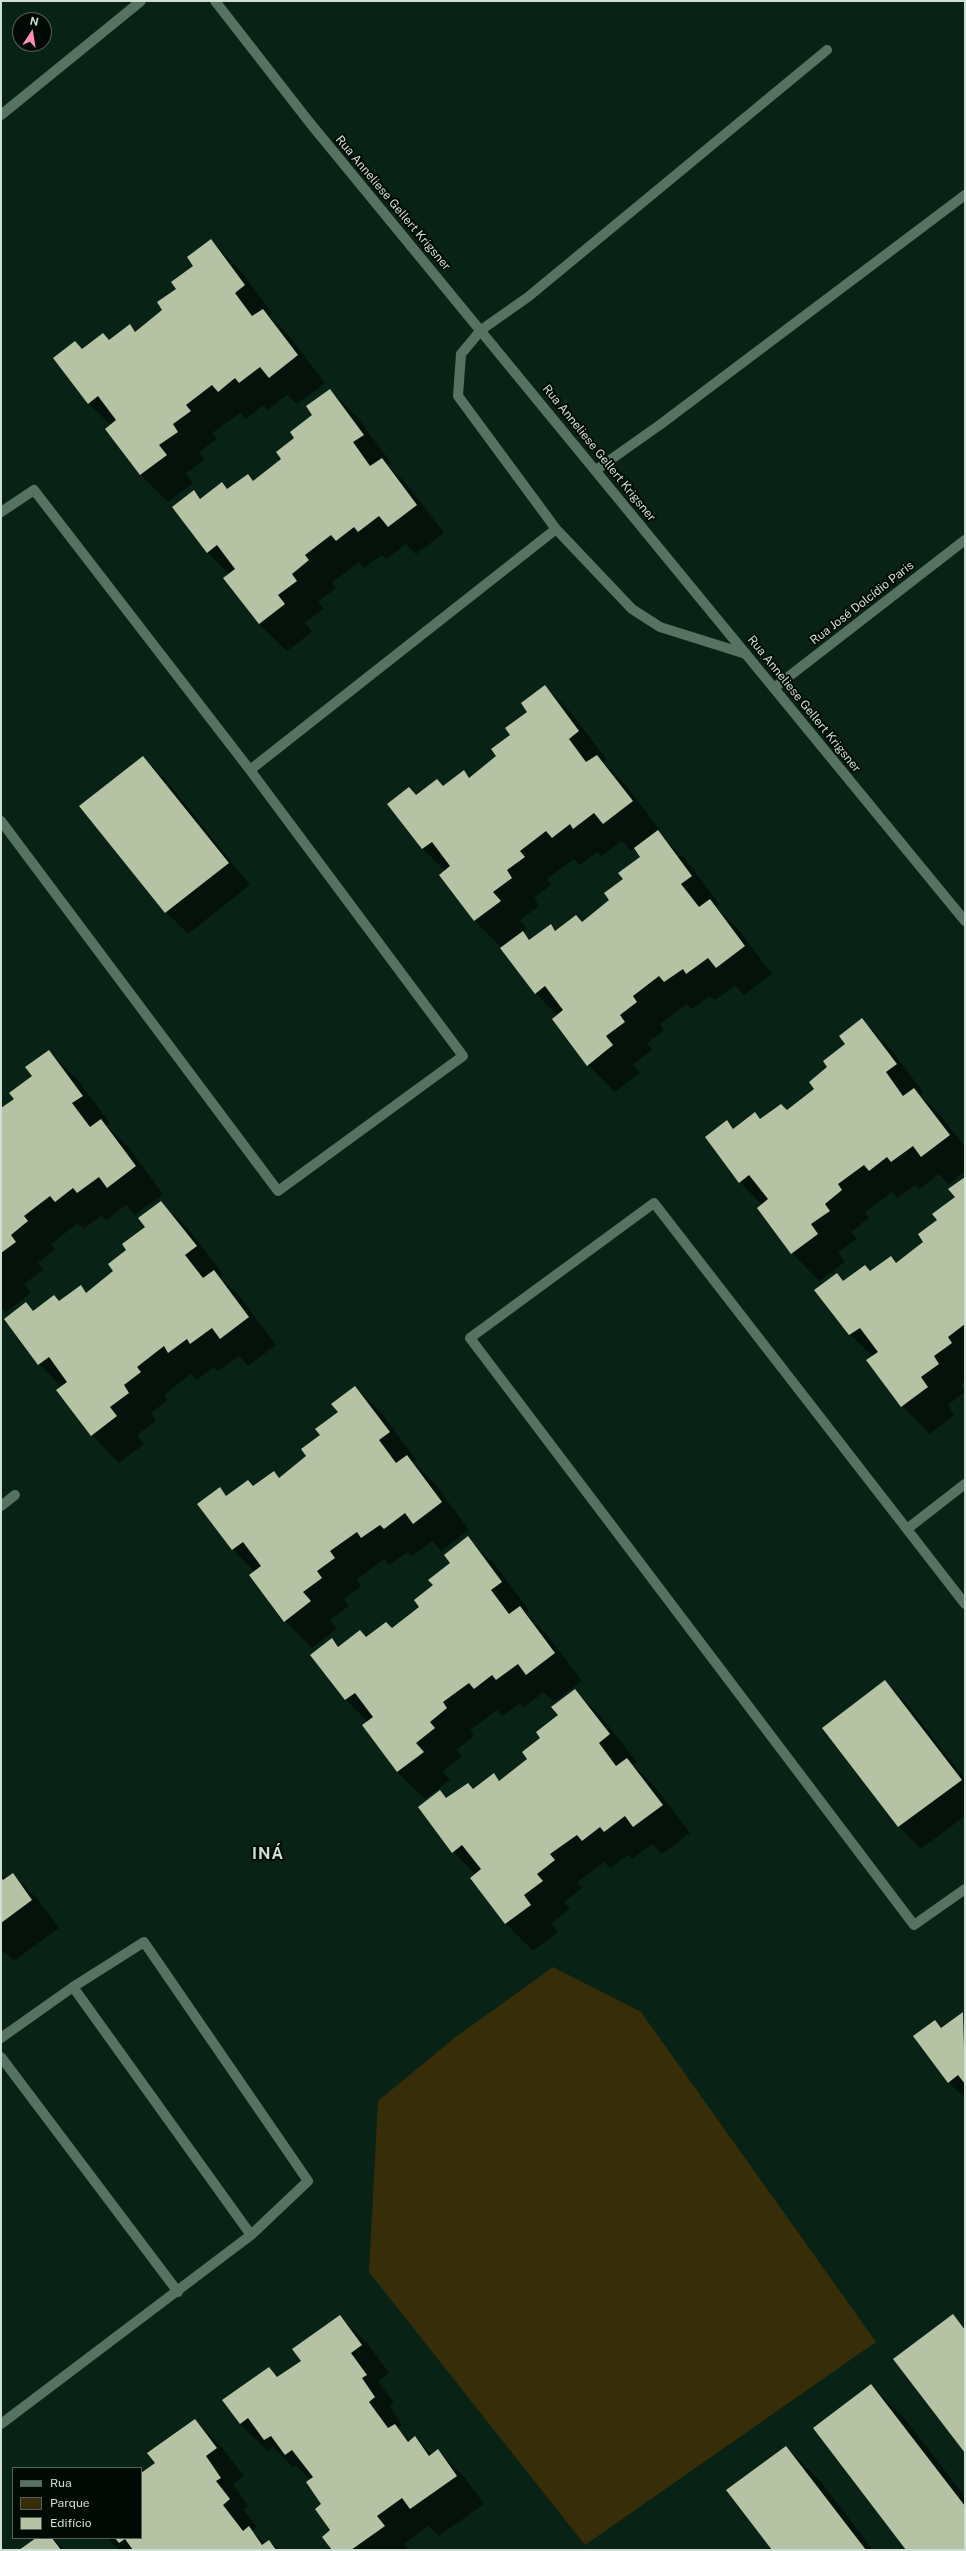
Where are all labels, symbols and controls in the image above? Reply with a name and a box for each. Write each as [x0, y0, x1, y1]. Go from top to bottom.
north arrow [12, 12, 52, 52]
text: N [29, 14, 40, 28]
street label: Rua Anneliese Gellert Krigsner [332, 133, 454, 273]
street label: Rua Anneliese Gellert Krigsner [539, 382, 659, 524]
street label: Rua José Dolcídio Paris [807, 558, 917, 648]
street label: Rua Anneliese Gellert Krigsner [744, 633, 864, 775]
district label: INÁ [252, 1844, 284, 1864]
legend [12, 2467, 142, 2539]
text: Rua [50, 2476, 72, 2490]
text: Parque [50, 2496, 90, 2510]
text: Edifício [50, 2516, 91, 2530]

